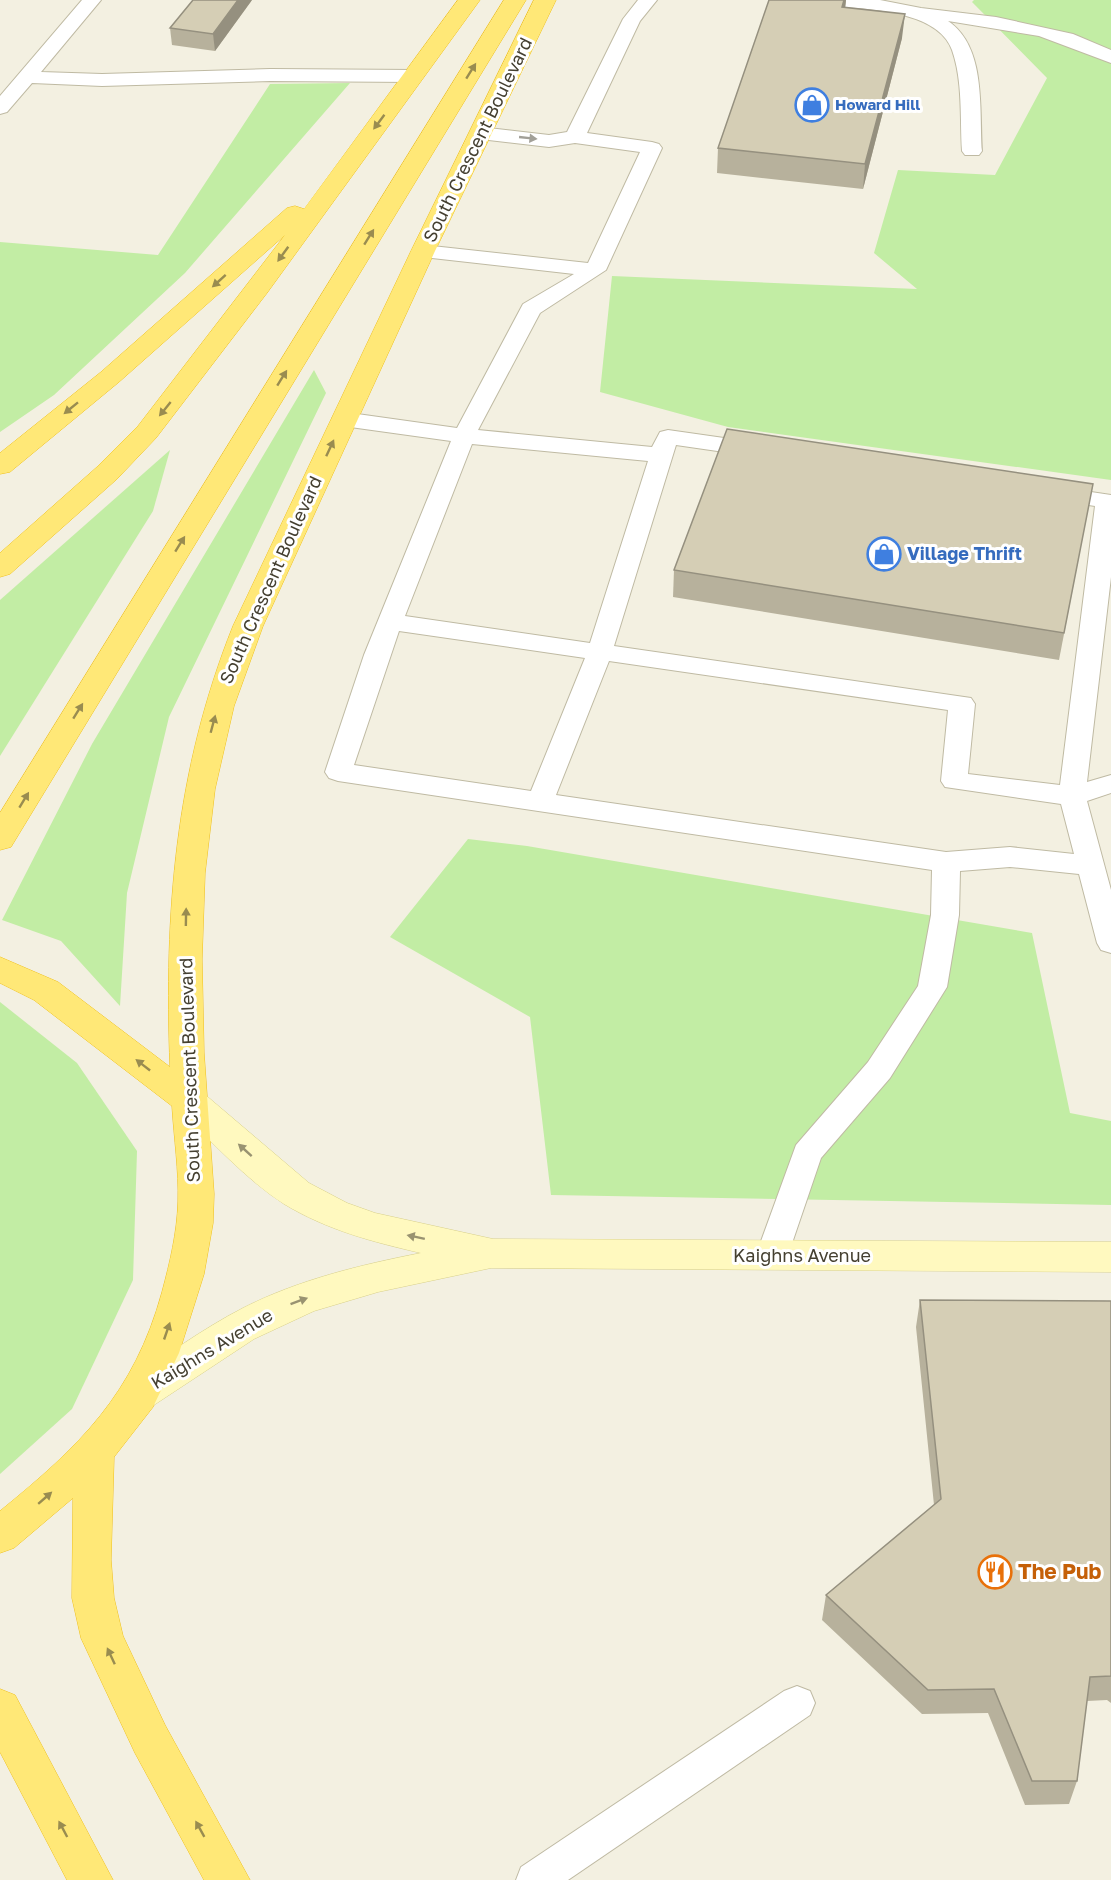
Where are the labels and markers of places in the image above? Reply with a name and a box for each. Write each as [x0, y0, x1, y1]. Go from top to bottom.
shop icon: Howard Hill [794, 87, 830, 123]
place label: Howard Hill [835, 95, 920, 113]
shop icon: Village Thrift [866, 536, 902, 572]
place label: Village Thrift [907, 542, 1022, 564]
restaurant icon: The Pub [977, 1554, 1013, 1590]
place label: The Pub [1018, 1558, 1102, 1584]

